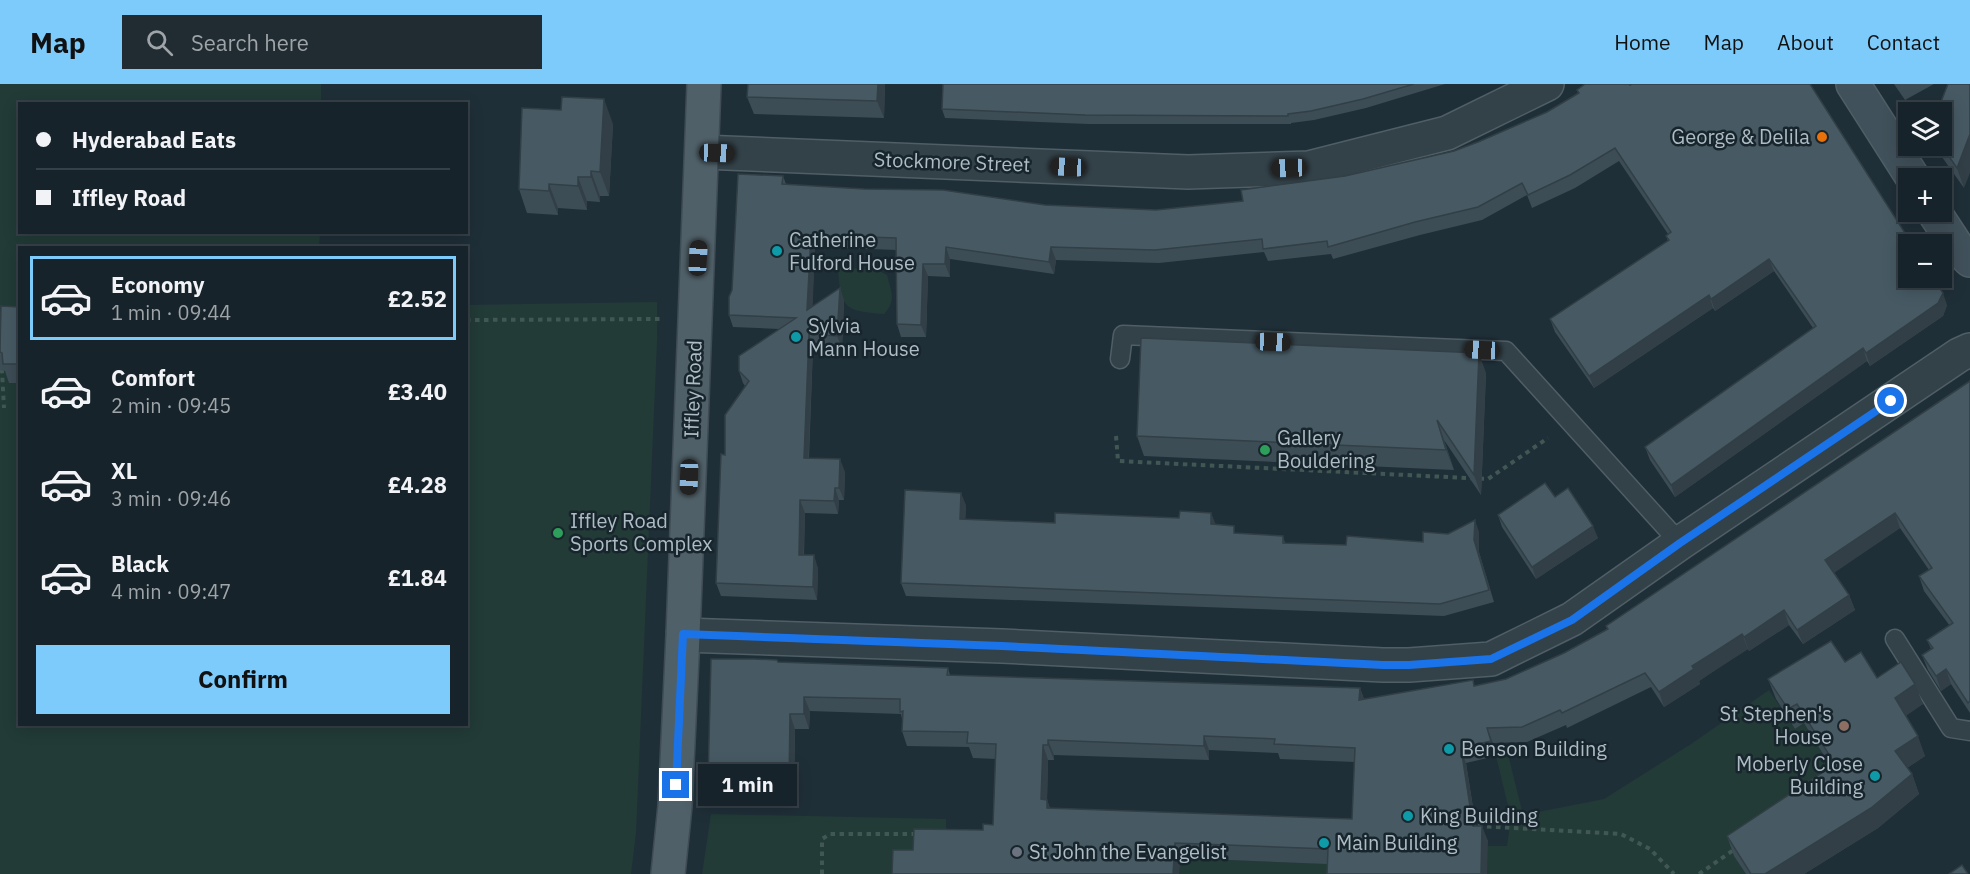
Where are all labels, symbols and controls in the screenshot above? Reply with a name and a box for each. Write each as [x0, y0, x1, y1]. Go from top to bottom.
search box [122, 15, 542, 69]
text: Map [30, 24, 86, 61]
icon: search [143, 26, 176, 59]
text: Search here [191, 28, 309, 57]
text: Home [1614, 28, 1671, 56]
text: Map [1704, 28, 1744, 56]
text: About [1777, 28, 1834, 56]
text: Contact [1867, 28, 1940, 56]
map controls [1898, 102, 1952, 288]
button: layers [1898, 102, 1952, 156]
place label: George & Delila [1671, 123, 1810, 150]
text: Hyderabad Eats [72, 125, 236, 154]
marker: George & Delila [1815, 130, 1829, 144]
car [699, 143, 735, 163]
street label: Stockmore Street [873, 145, 1031, 178]
car [1050, 157, 1086, 177]
car [1271, 158, 1307, 178]
button: + [1898, 168, 1952, 222]
text: Iffley Road [72, 183, 186, 212]
place label: Catherine Fulford House [789, 226, 915, 276]
button: − [1898, 234, 1952, 288]
car [688, 240, 708, 276]
marker: Catherine Fulford House [770, 244, 784, 258]
text: Economy [111, 270, 205, 299]
icon: car [39, 271, 93, 325]
text: £2.52 [388, 284, 447, 313]
text: 1 min · 09:44 [111, 299, 231, 326]
place label: Sylvia Mann House [808, 312, 920, 362]
marker: Sylvia Mann House [789, 330, 803, 344]
car [1255, 332, 1291, 352]
street label: Iffley Road [677, 340, 708, 438]
car [1464, 340, 1500, 360]
text: Comfort [111, 363, 195, 392]
icon: car [39, 364, 93, 418]
text: £3.40 [388, 377, 447, 406]
route start [1877, 387, 1904, 414]
text: 2 min · 09:45 [111, 392, 231, 419]
place label: Gallery Bouldering [1277, 424, 1375, 474]
marker: Gallery Bouldering [1258, 443, 1272, 457]
text: XL [111, 456, 137, 485]
icon: car [39, 457, 93, 511]
car [679, 459, 699, 495]
text: £4.28 [388, 470, 447, 499]
text: 3 min · 09:46 [111, 485, 231, 512]
place label: Iffley Road Sports Complex [570, 507, 712, 557]
marker: Iffley Road Sports Complex [551, 526, 565, 540]
text: Black [111, 549, 169, 578]
icon: car [39, 550, 93, 604]
text: £1.84 [388, 563, 447, 592]
text: 4 min · 09:47 [111, 578, 231, 605]
button: Confirm [36, 645, 450, 714]
place label: St Stephen's House [1720, 700, 1832, 750]
marker: St Stephen's House [1837, 719, 1851, 733]
place label: Benson Building [1461, 735, 1607, 762]
marker: Benson Building [1442, 742, 1456, 756]
place label: Moberly Close Building [1736, 750, 1863, 800]
callout: 1 min [697, 764, 796, 806]
marker: Moberly Close Building [1868, 769, 1882, 783]
route end [662, 771, 689, 798]
text: 1 min [721, 771, 774, 798]
place label: King Building [1420, 802, 1538, 829]
marker: King Building [1401, 809, 1415, 823]
place label: Main Building [1336, 829, 1458, 856]
marker: Main Building [1317, 836, 1331, 850]
place label: St John the Evangelist [1029, 838, 1227, 865]
marker: St John the Evangelist [1010, 845, 1024, 859]

